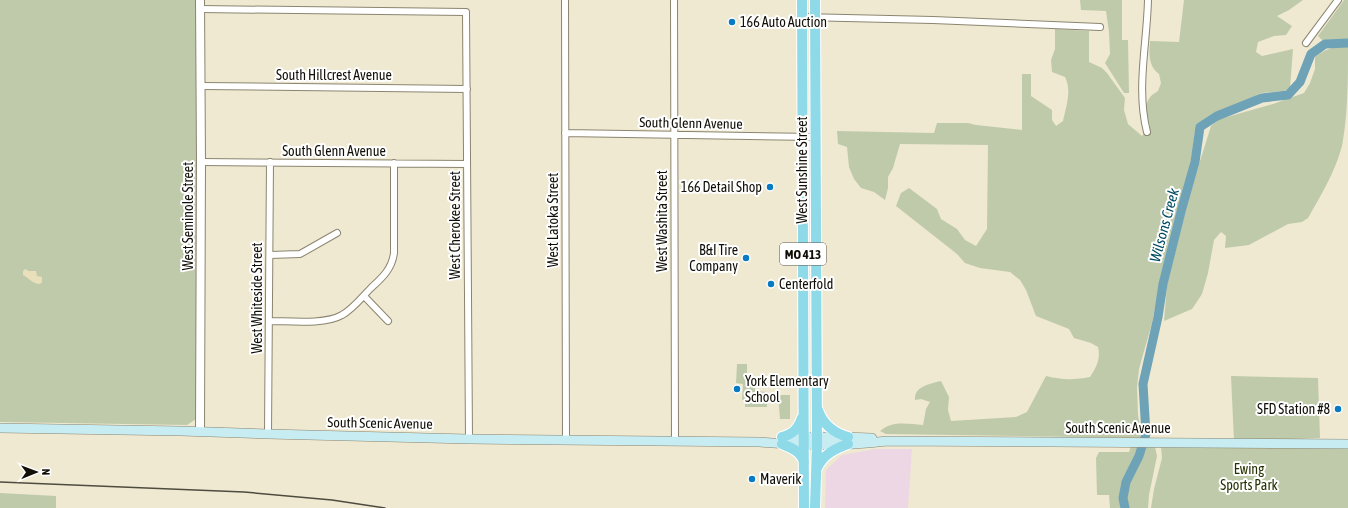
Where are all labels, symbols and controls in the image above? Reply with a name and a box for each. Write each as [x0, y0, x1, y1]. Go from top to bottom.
place label: 166 Auto Auction [740, 14, 827, 30]
marker: 166 Auto Auction [727, 17, 737, 27]
street label: South Hillcrest Avenue [276, 67, 392, 83]
street label: South Glenn Avenue [639, 114, 743, 132]
street label: West Sunshine Street [794, 116, 810, 224]
street label: South Glenn Avenue [282, 143, 386, 159]
street label: West Seminole Street [180, 162, 196, 270]
street label: West Washita Street [654, 170, 670, 272]
street label: West Cherokee Street [447, 171, 463, 279]
street label: West Latoka Street [545, 173, 561, 267]
place label: 166 Detail Shop [681, 179, 762, 195]
marker: 166 Detail Shop [765, 182, 775, 192]
water label: Wilsons Creek [1146, 186, 1182, 264]
street label: West Whiteside Street [249, 242, 265, 354]
place label: B&I Tire Company [689, 242, 738, 274]
road number: MO 413 [780, 243, 826, 265]
marker: B&I Tire Company [741, 253, 751, 263]
place label: Centerfold [779, 276, 833, 292]
marker: Centerfold [766, 279, 776, 289]
place label: York Elementary School [745, 373, 829, 405]
marker: York Elementary School [732, 384, 742, 394]
place label: SFD Station #8 [1257, 401, 1330, 417]
marker: SFD Station #8 [1333, 404, 1343, 414]
street label: South Scenic Avenue [327, 414, 433, 432]
street label: South Scenic Avenue [1065, 420, 1171, 436]
north arrow [16, 452, 56, 492]
park label: Ewing Sports Park [1220, 461, 1278, 493]
text: N [40, 468, 52, 475]
place label: Maverik [760, 471, 801, 487]
marker: Maverik [747, 474, 757, 484]

